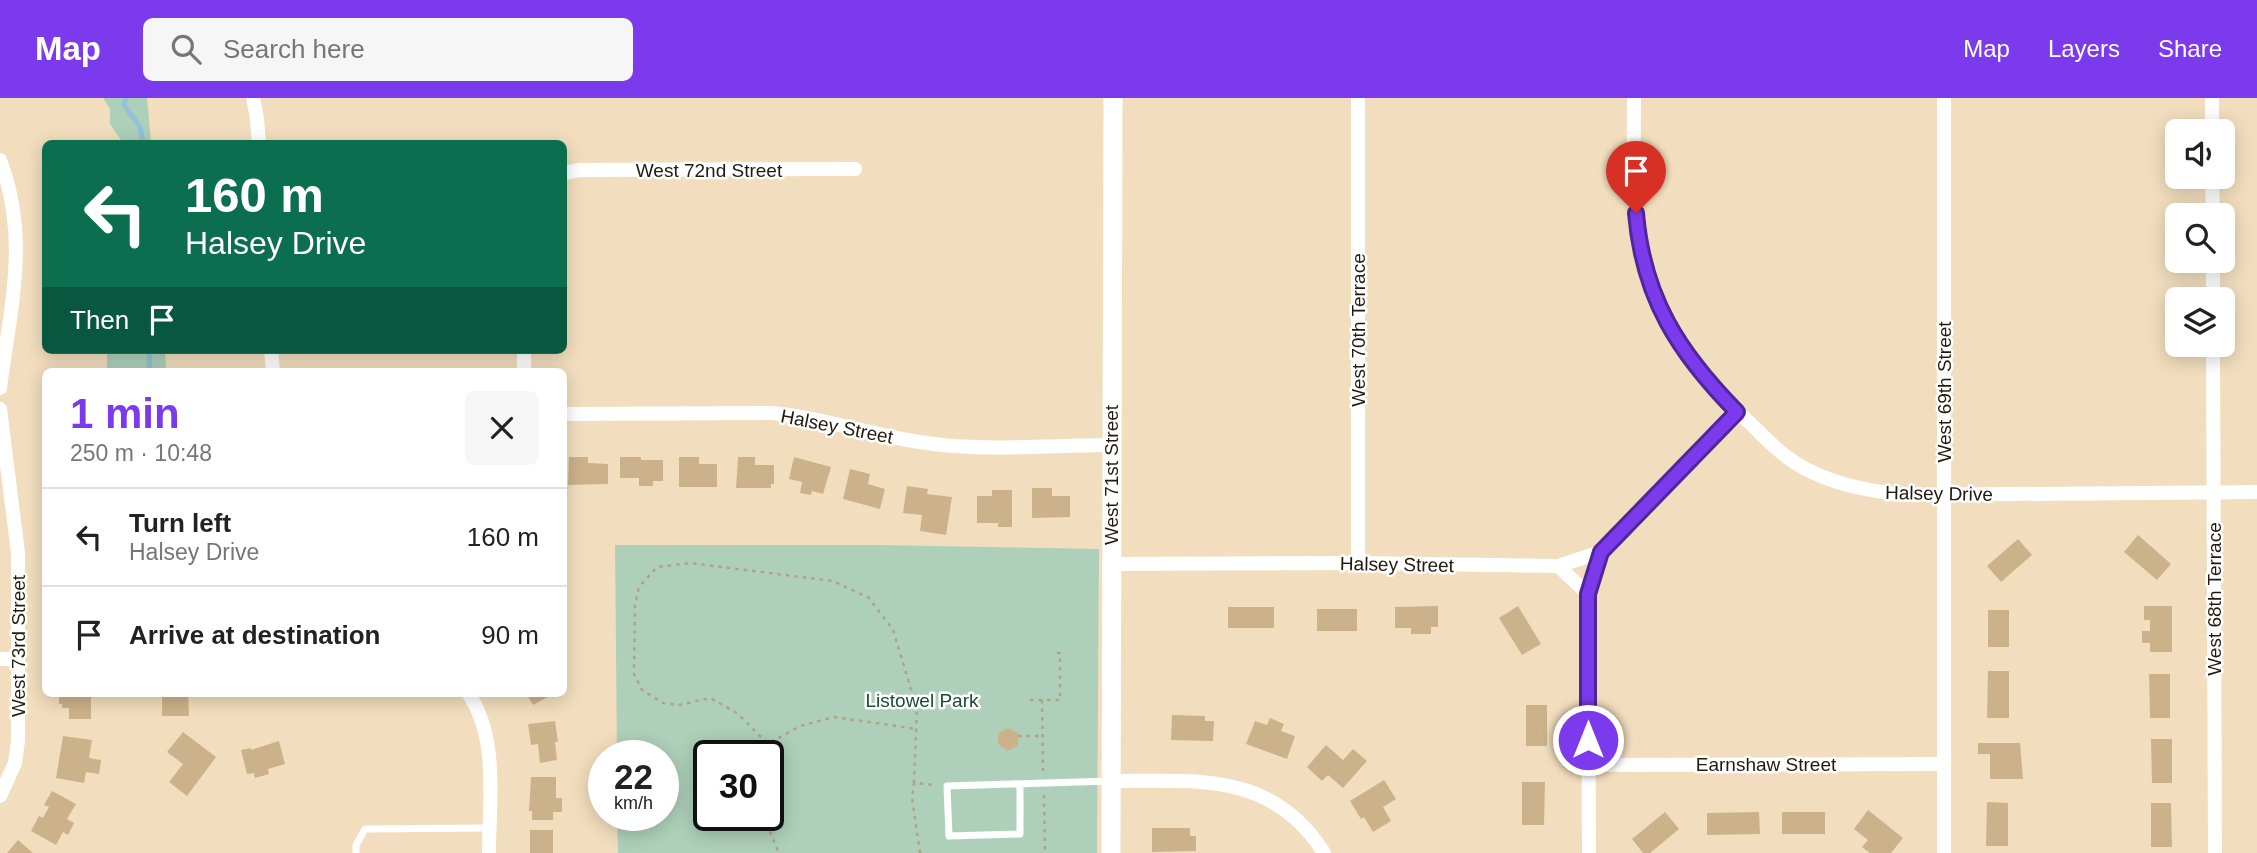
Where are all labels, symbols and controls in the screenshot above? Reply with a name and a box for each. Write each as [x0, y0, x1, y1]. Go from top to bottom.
search box [143, 18, 633, 81]
text: Map [35, 30, 101, 67]
icon: search [167, 30, 205, 68]
text: Search here [223, 34, 365, 64]
text: Map [1963, 35, 2010, 62]
text: Layers [2048, 35, 2120, 62]
text: Share [2158, 35, 2222, 62]
map controls [2165, 119, 2235, 357]
button: sound [2165, 119, 2235, 189]
pin [1606, 141, 1666, 213]
icon: arrive [1617, 152, 1655, 190]
street label: West 72nd Street [636, 160, 783, 181]
icon: left [70, 168, 161, 259]
text: 160 m [185, 168, 324, 222]
button: search [2165, 203, 2235, 273]
text: Halsey Drive [185, 225, 366, 261]
street label: West 70th Terrace [1348, 253, 1369, 407]
button: layers [2165, 287, 2235, 357]
icon: arrive [143, 301, 181, 339]
text: Then [70, 305, 129, 335]
street label: West 69th Street [1934, 321, 1955, 463]
text: 1 min [70, 390, 180, 437]
button: close [465, 391, 539, 465]
street label: West 71st Street [1101, 404, 1122, 545]
street label: Halsey Street [779, 405, 896, 448]
text: 250 m · 10:48 [70, 440, 212, 466]
street label: Halsey Drive [1885, 482, 1993, 505]
text: Turn left [129, 508, 231, 538]
icon: left [70, 518, 108, 556]
text: 160 m [467, 522, 539, 552]
street label: West 68th Terrace [2204, 522, 2225, 676]
text: Halsey Drive [129, 539, 259, 565]
street label: Halsey Street [1340, 553, 1455, 576]
street label: West 73rd Street [8, 574, 29, 717]
icon: arrive [70, 616, 108, 654]
text: Arrive at destination [129, 620, 380, 650]
text: 90 m [481, 620, 539, 650]
park label: Listowel Park [866, 690, 979, 711]
position arrow [1551, 703, 1625, 777]
speed limit sign: 30 [693, 740, 784, 831]
street label: Earnshaw Street [1696, 754, 1837, 775]
text: 22 [614, 757, 653, 796]
text: km/h [614, 793, 653, 813]

